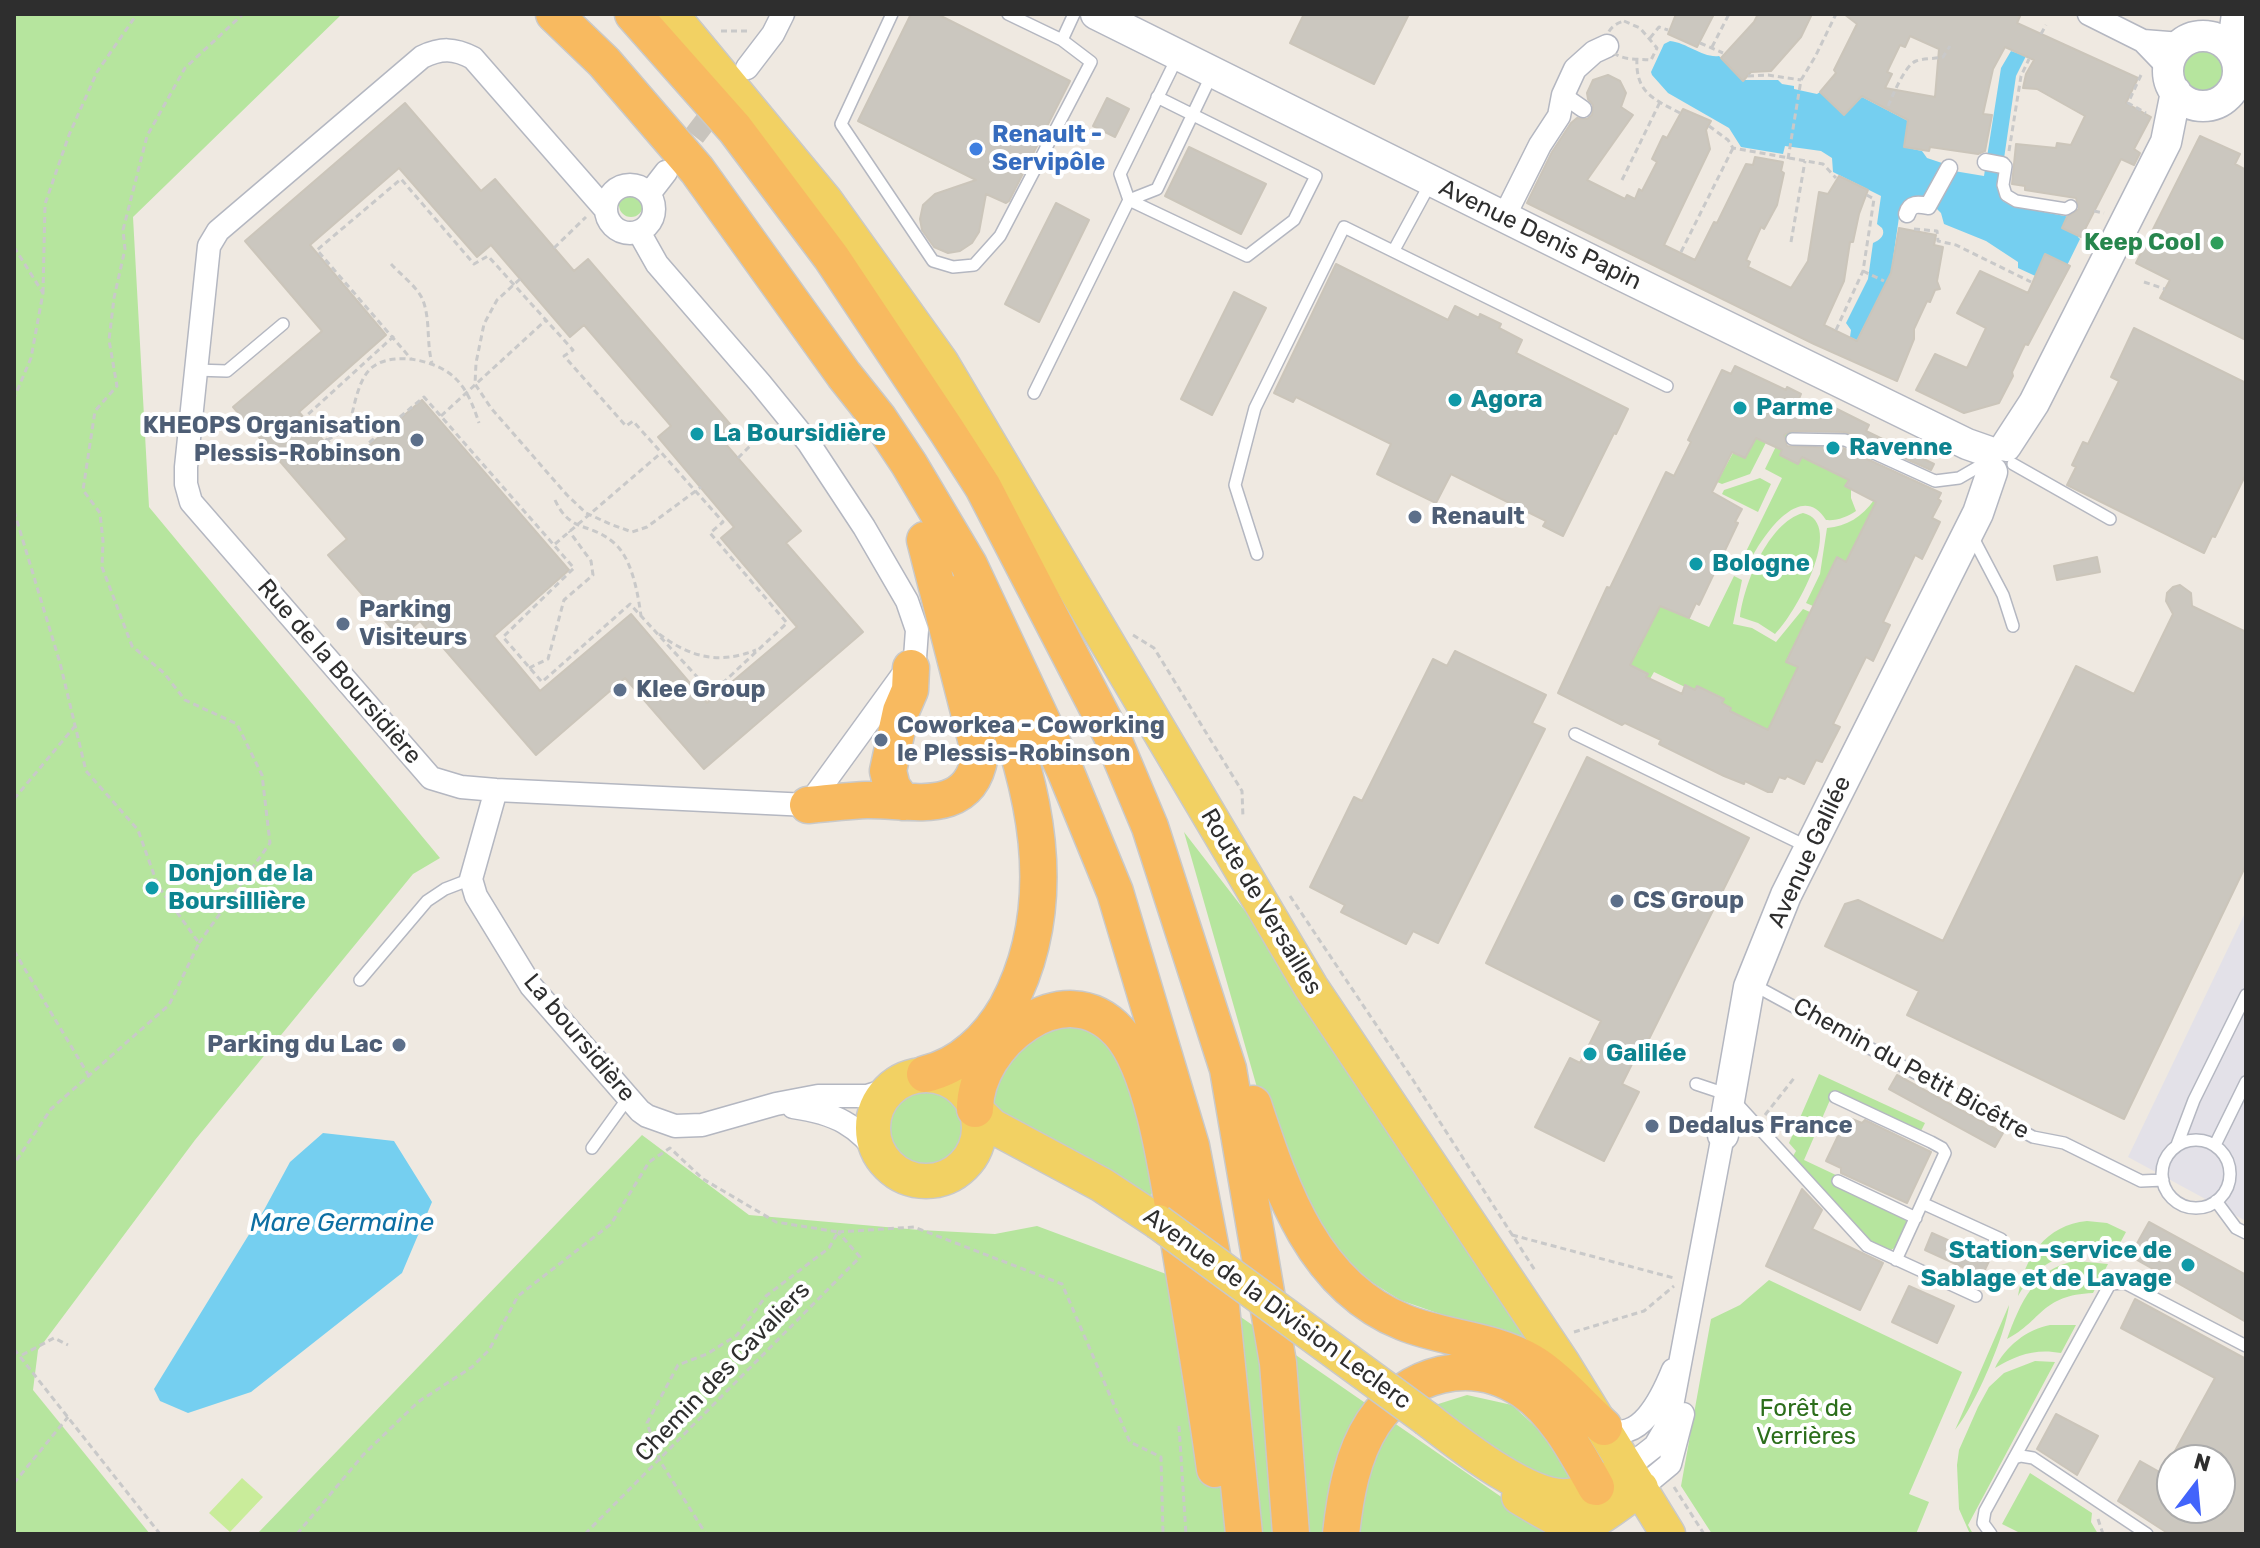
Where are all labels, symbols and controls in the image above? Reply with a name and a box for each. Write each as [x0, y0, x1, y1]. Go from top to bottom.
place label: Renault - Servipôle [992, 121, 1105, 177]
marker: Renault - Servipôle [967, 140, 985, 158]
street label: Avenue Denis Papin [1434, 174, 1646, 296]
place label: Keep Cool [2084, 229, 2201, 257]
marker: Keep Cool [2208, 234, 2226, 252]
place label: Agora [1471, 386, 1543, 414]
marker: Agora [1446, 391, 1464, 409]
place label: Parme [1756, 394, 1833, 422]
marker: Parme [1731, 399, 1749, 417]
place label: KHEOPS Organisation Plessis-Robinson [143, 412, 401, 468]
place label: La Boursidière [713, 420, 886, 448]
marker: La Boursidière [688, 425, 706, 443]
marker: KHEOPS Organisation Plessis-Robinson [408, 431, 426, 449]
place label: Ravenne [1849, 434, 1953, 462]
marker: Ravenne [1824, 439, 1842, 457]
place label: Renault [1431, 503, 1525, 531]
marker: Renault [1406, 508, 1424, 526]
place label: Bologne [1712, 550, 1810, 578]
marker: Bologne [1687, 555, 1705, 573]
street label: Rue de la Boursidière [251, 574, 427, 770]
place label: Parking Visiteurs [359, 596, 467, 652]
marker: Parking Visiteurs [334, 615, 352, 633]
place label: Klee Group [636, 676, 766, 704]
marker: Klee Group [611, 681, 629, 699]
place label: Coworkea - Coworking le Plessis-Robinson [897, 712, 1165, 768]
marker: Coworkea - Coworking le Plessis-Robinson [872, 731, 890, 749]
street label: Avenue Galilée [1762, 772, 1858, 932]
street label: Route de Versailles [1194, 804, 1328, 1000]
place label: Donjon de la Boursillière [168, 860, 313, 916]
marker: Donjon de la Boursillière [143, 879, 161, 897]
place label: CS Group [1633, 887, 1744, 915]
marker: CS Group [1608, 892, 1626, 910]
street label: La boursidière [517, 968, 641, 1108]
street label: Chemin du Petit Bicêtre [1788, 992, 2034, 1146]
place label: Parking du Lac [207, 1031, 383, 1059]
marker: Parking du Lac [390, 1036, 408, 1054]
place label: Galilée [1606, 1040, 1687, 1068]
marker: Galilée [1581, 1045, 1599, 1063]
place label: Dedalus France [1668, 1112, 1853, 1140]
marker: Dedalus France [1643, 1117, 1661, 1135]
street label: Avenue de la Division Leclerc [1138, 1202, 1416, 1416]
water label: Mare Germaine [250, 1207, 434, 1239]
place label: Station-service de Sablage et de Lavage [1921, 1237, 2172, 1293]
marker: Station-service de Sablage et de Lavage [2179, 1256, 2197, 1274]
street label: Chemin des Cavaliers [630, 1276, 816, 1468]
park label: Forêt de Verrières [1756, 1395, 1856, 1451]
north arrow [2156, 1444, 2236, 1524]
text: N [2191, 1447, 2214, 1478]

